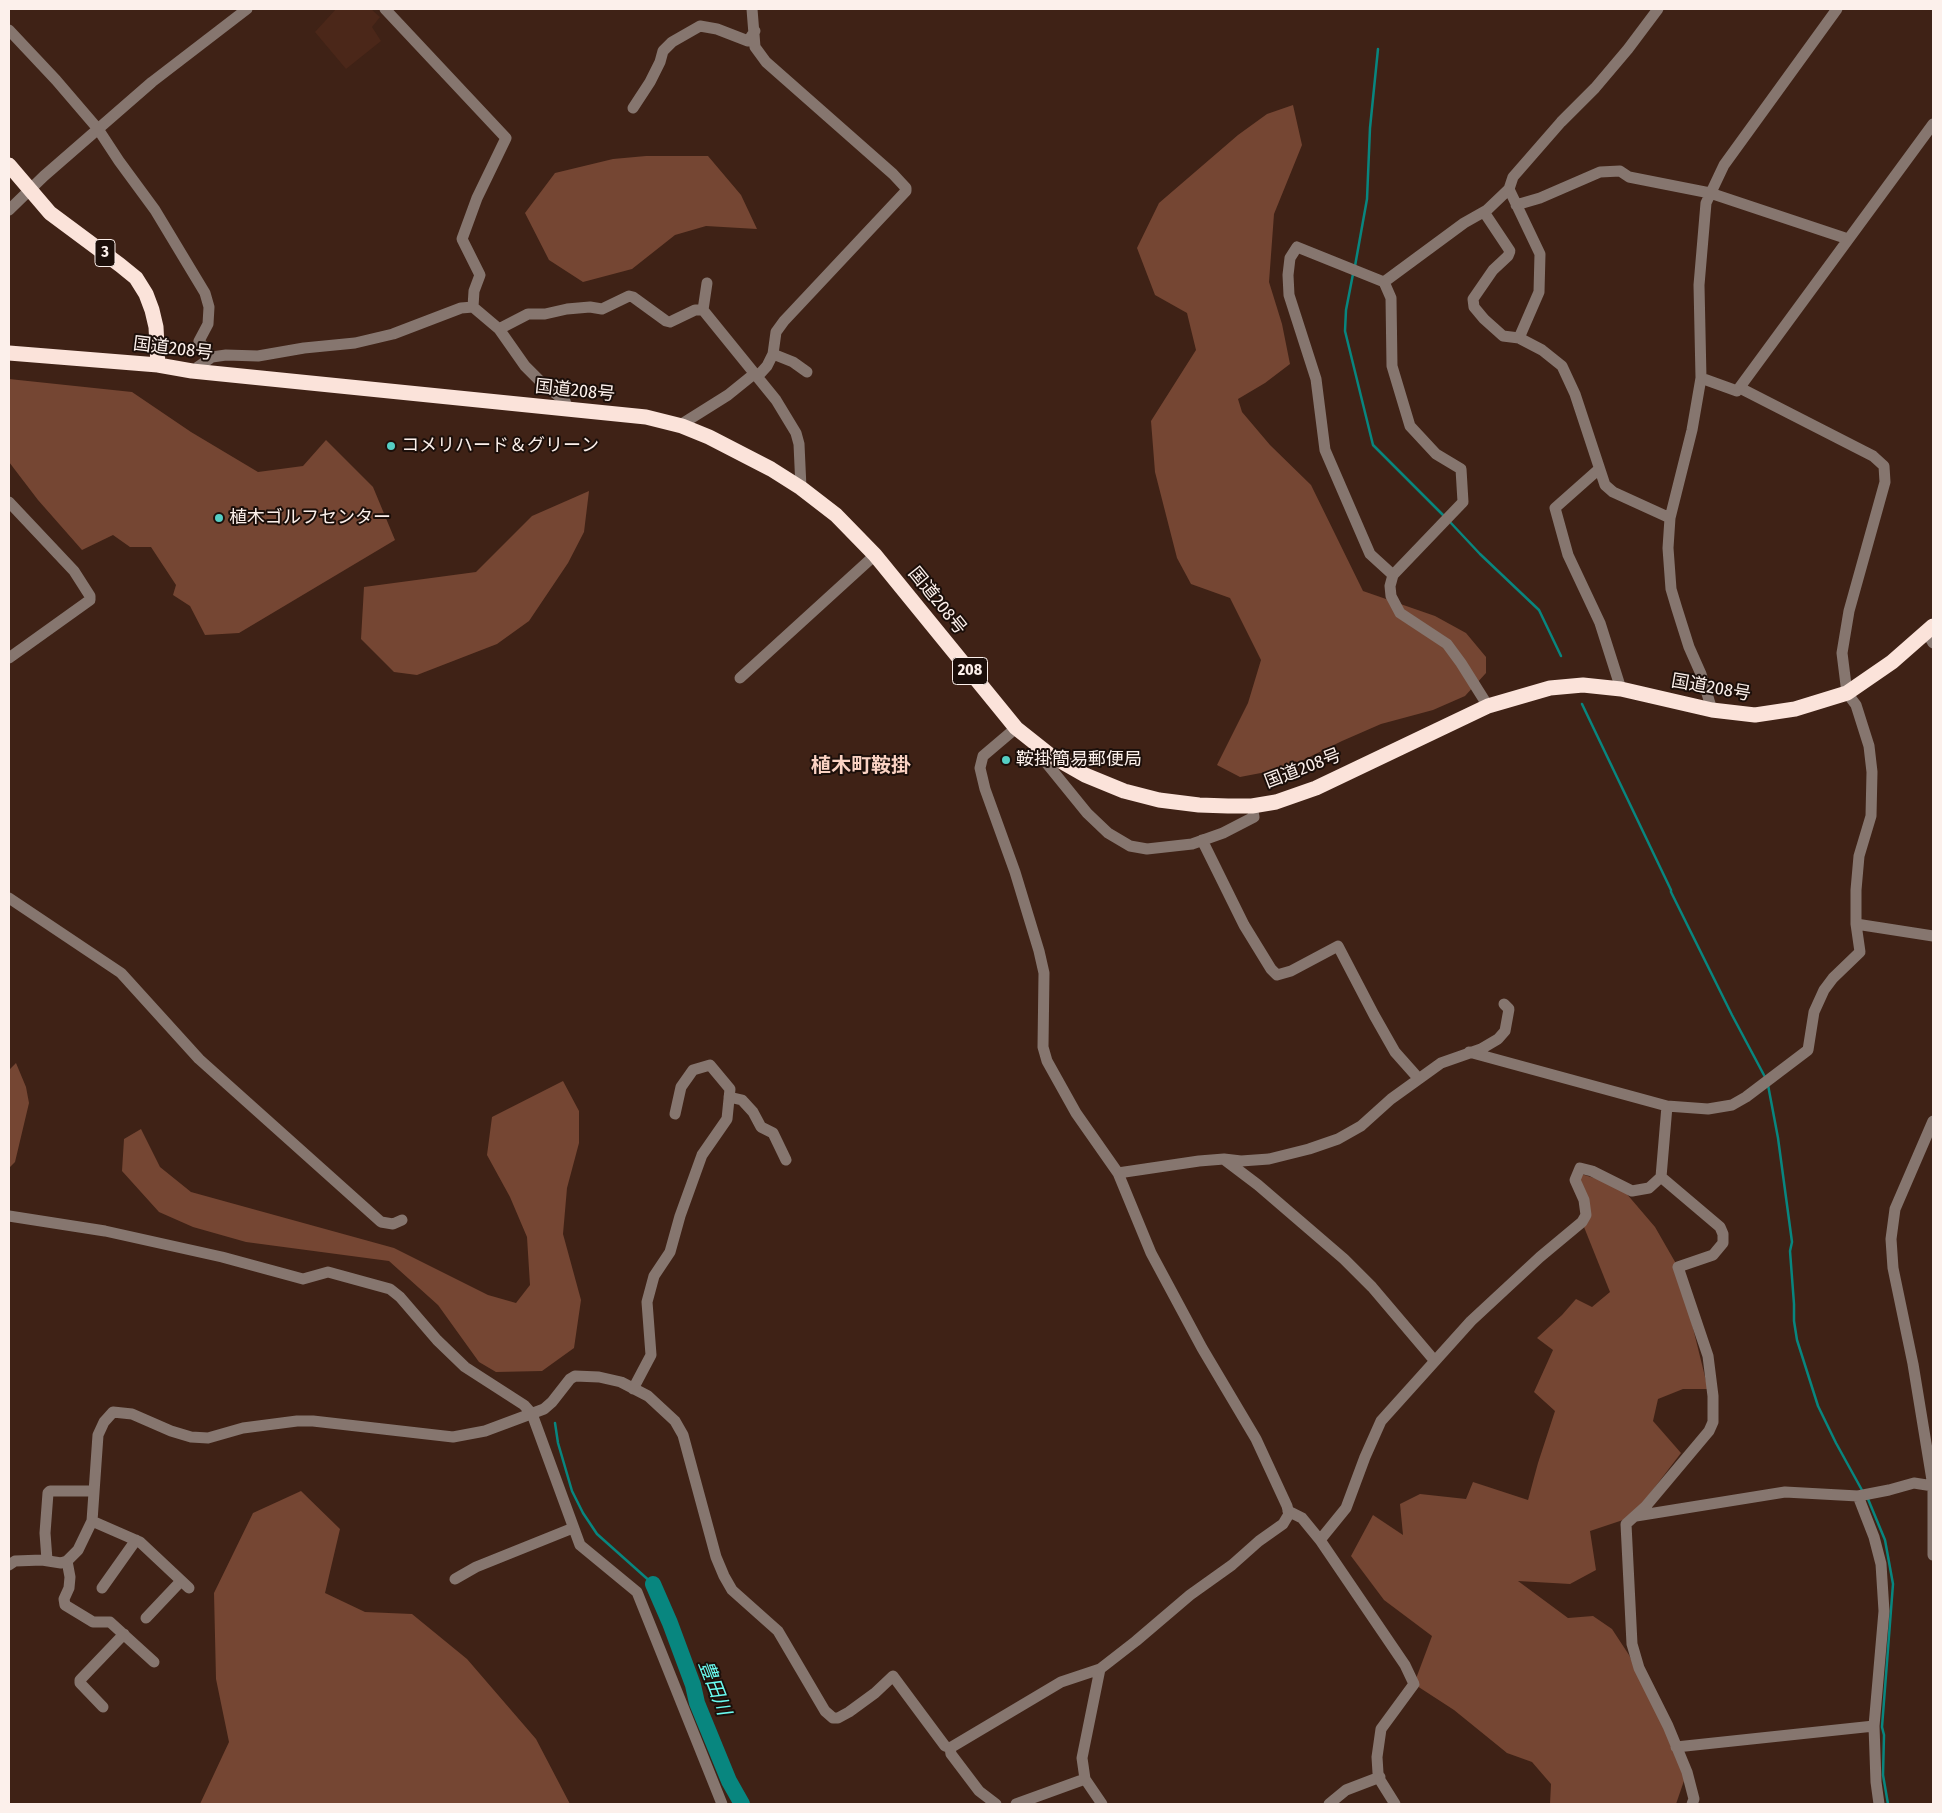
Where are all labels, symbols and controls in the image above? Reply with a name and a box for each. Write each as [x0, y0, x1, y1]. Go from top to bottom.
road number: 3 [95, 240, 115, 266]
street label: 国道208号 [132, 333, 214, 365]
street label: 国道208号 [534, 376, 616, 406]
place label: コメリハード＆グリーン [401, 435, 599, 457]
marker: コメリハード＆グリーン [385, 440, 397, 452]
place label: 植木ゴルフセンター [229, 507, 391, 529]
marker: 植木ゴルフセンター [213, 512, 225, 524]
street label: 国道208号 [903, 563, 971, 639]
road number: 208 [952, 658, 988, 684]
street label: 国道208号 [1670, 670, 1752, 706]
street label: 国道208号 [1262, 745, 1344, 793]
place label: 鞍掛簡易郵便局 [1016, 749, 1142, 771]
district label: 植木町鞍掛 [811, 754, 911, 778]
marker: 鞍掛簡易郵便局 [1000, 754, 1012, 766]
water label: 豊田川 [693, 1657, 735, 1719]

